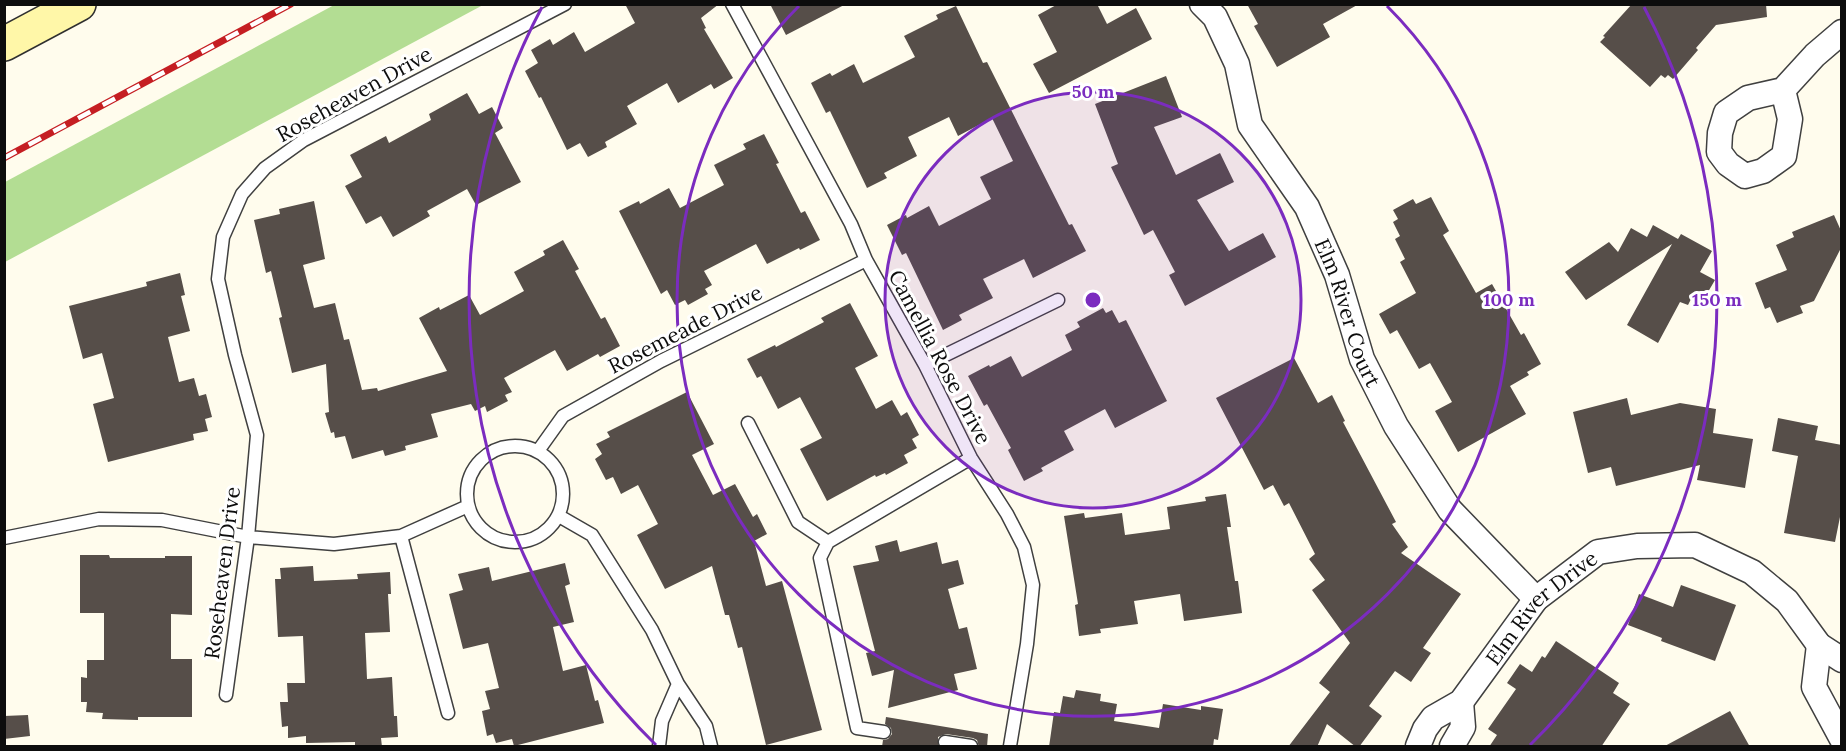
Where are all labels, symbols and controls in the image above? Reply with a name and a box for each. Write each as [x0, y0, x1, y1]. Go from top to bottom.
street label: Roseheaven Drive [272, 40, 436, 148]
text: 50 m [1072, 80, 1115, 103]
street label: Elm River Court [1309, 234, 1388, 392]
street label: Camellia Rose Drive [883, 265, 997, 449]
street label: Rosemeade Drive [603, 279, 767, 379]
text: 100 m [1483, 288, 1535, 311]
text: 150 m [1692, 288, 1742, 311]
centre of rings [1083, 290, 1103, 310]
street label: Roseheaven Drive [198, 485, 246, 661]
street label: Elm River Drive [1479, 544, 1602, 670]

